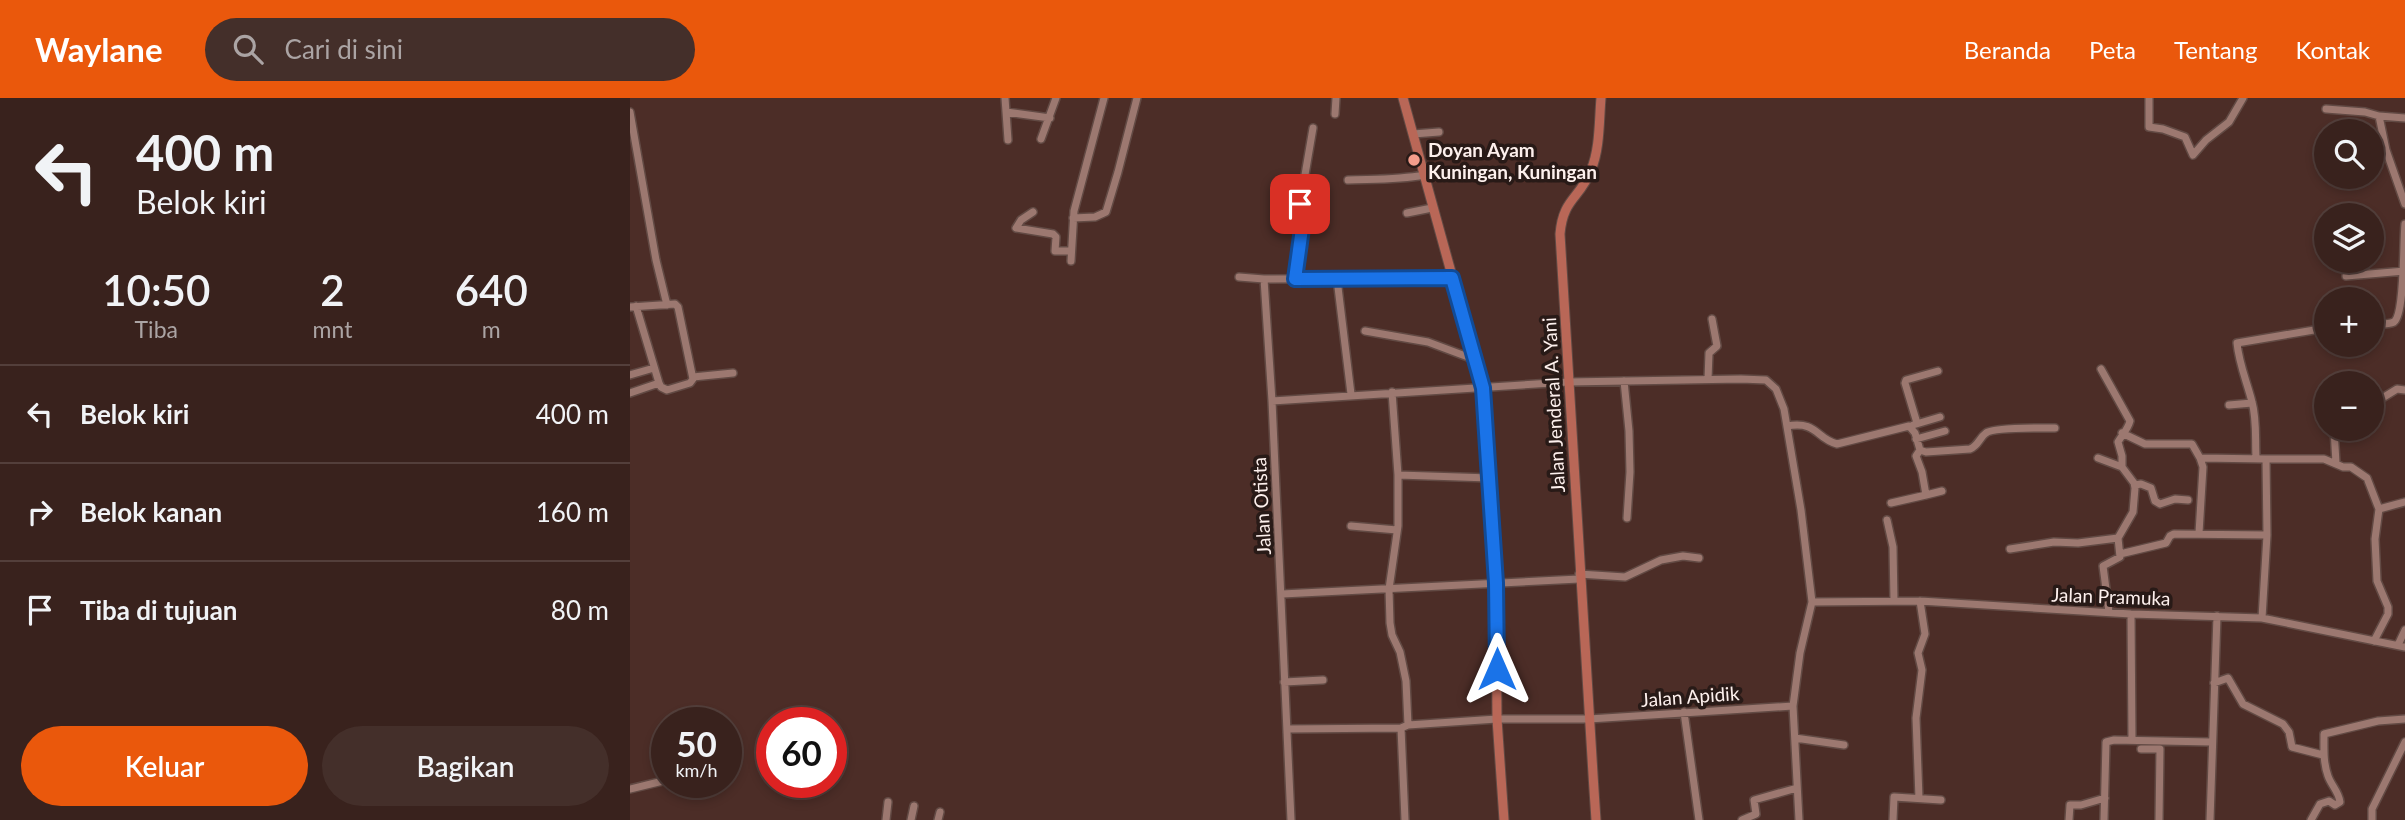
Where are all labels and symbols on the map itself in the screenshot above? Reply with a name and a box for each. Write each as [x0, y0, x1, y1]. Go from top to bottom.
place label: Doyan Ayam Kuningan, Kuningan [1428, 138, 1597, 183]
marker: Doyan Ayam Kuningan, Kuningan [1406, 152, 1422, 168]
pin [1270, 174, 1330, 234]
street label: Jalan Jenderal A. Yani [1537, 317, 1569, 493]
street label: Jalan Otista [1247, 457, 1275, 555]
street label: Jalan Pramuka [2051, 582, 2171, 610]
position arrow [1460, 632, 1534, 706]
street label: Jalan Apidik [1640, 681, 1740, 711]
speed limit sign: 60 [756, 707, 847, 798]

